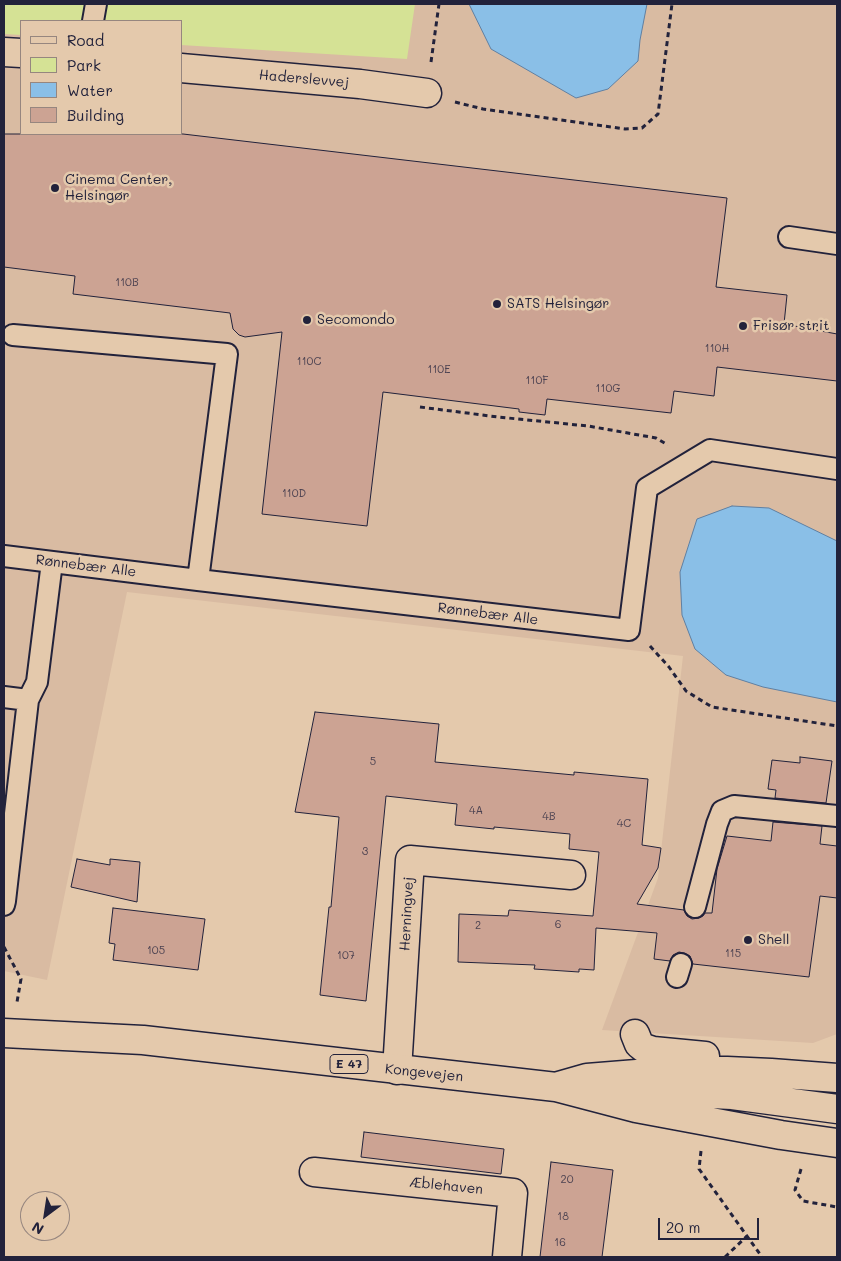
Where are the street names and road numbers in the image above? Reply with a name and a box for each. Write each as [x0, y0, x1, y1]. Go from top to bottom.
street label: Haderslevvej [258, 67, 350, 91]
street label: Rønnebær Alle [35, 551, 137, 581]
street label: Rønnebær Alle [437, 599, 539, 629]
street label: Herningvej [397, 876, 417, 952]
road number: E 47 [330, 1054, 368, 1074]
street label: Kongevejen [384, 1061, 464, 1085]
street label: Æblehaven [408, 1174, 484, 1198]

